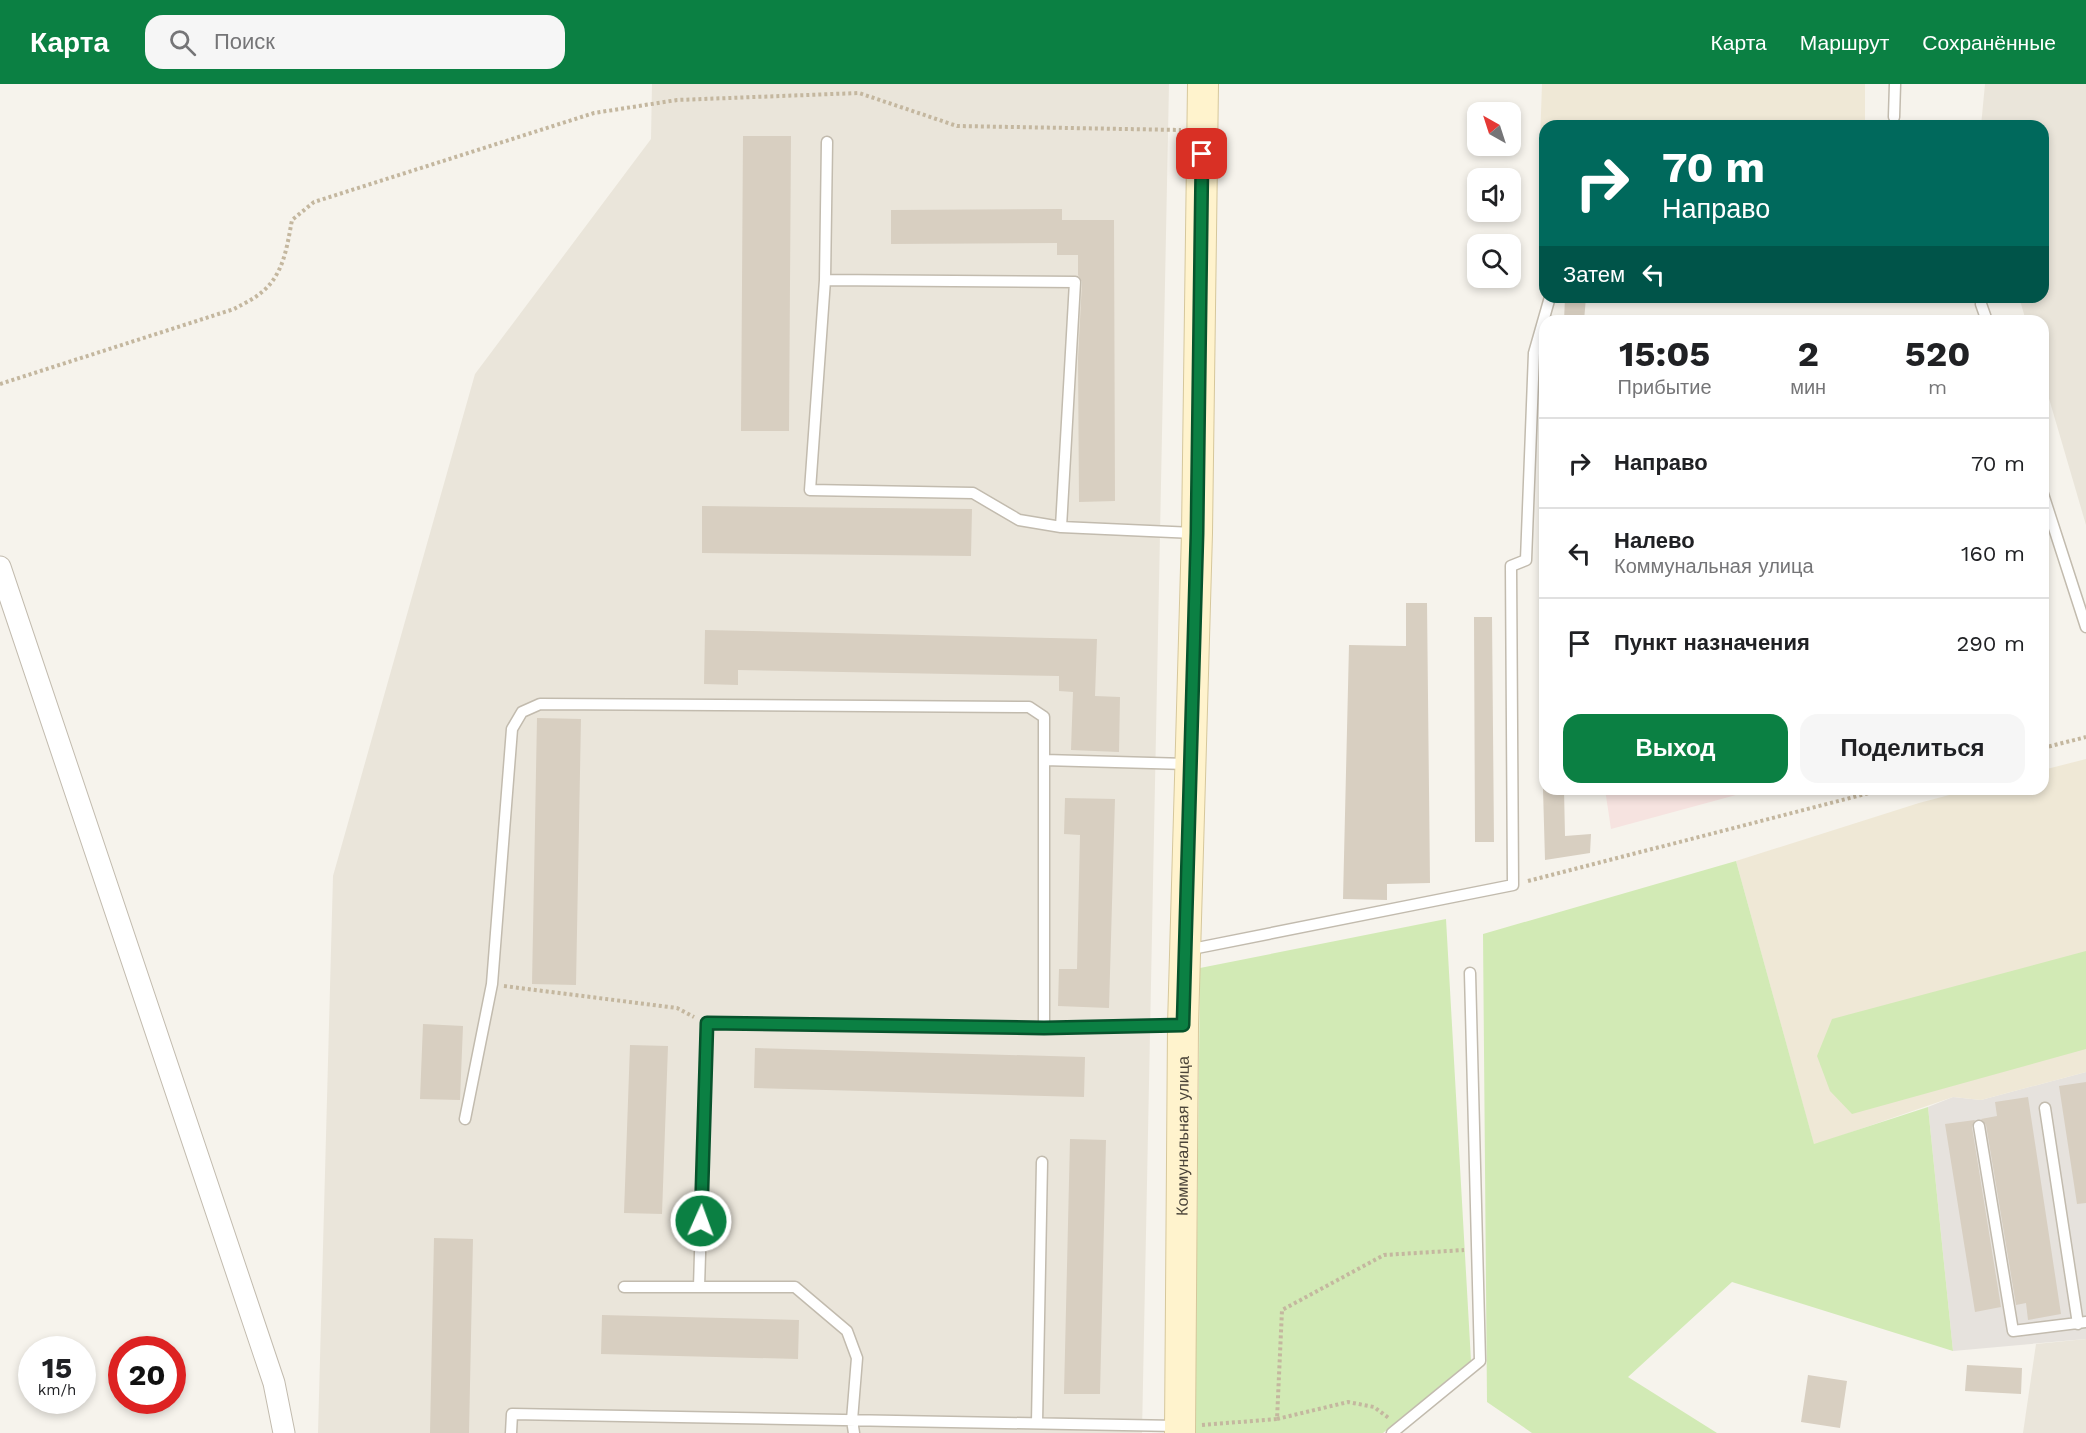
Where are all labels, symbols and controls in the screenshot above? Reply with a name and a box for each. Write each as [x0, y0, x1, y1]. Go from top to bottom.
search box [145, 15, 565, 69]
text: Карта [30, 26, 109, 59]
icon: search [166, 26, 199, 59]
text: Поиск [214, 29, 275, 54]
text: Карта [1711, 30, 1767, 55]
text: Маршрут [1800, 30, 1889, 55]
text: Сохранённые [1922, 30, 2056, 55]
north arrow [1467, 102, 1521, 156]
map controls [1467, 102, 1521, 288]
pin [1176, 128, 1227, 179]
icon: arrive [1185, 137, 1218, 170]
text: 70 m [1662, 143, 1765, 192]
icon: right [1563, 144, 1641, 222]
button: sound [1467, 168, 1521, 222]
text: Направо [1662, 193, 1770, 225]
button: search [1467, 234, 1521, 288]
icon: left [1637, 258, 1670, 291]
text: Затем [1563, 262, 1625, 287]
text: 15:05 [1619, 333, 1710, 375]
text: 2 [1797, 333, 1819, 375]
text: 520 [1905, 333, 1970, 375]
text: Прибытие [1618, 375, 1712, 399]
text: мин [1790, 375, 1826, 399]
text: m [1928, 375, 1947, 399]
icon: right [1563, 447, 1596, 480]
text: Направо [1614, 450, 1708, 475]
text: 70 m [1971, 451, 2025, 476]
text: Налево [1614, 528, 1695, 553]
icon: left [1563, 537, 1596, 570]
text: 160 m [1961, 541, 2025, 566]
text: Коммунальная улица [1614, 554, 1814, 578]
icon: arrive [1563, 627, 1596, 660]
text: Пункт назначения [1614, 630, 1810, 655]
text: 290 m [1956, 631, 2025, 656]
button: Выход [1563, 714, 1788, 783]
button: Поделиться [1800, 714, 2025, 783]
street label: Коммунальная улица [1172, 1056, 1192, 1216]
position arrow [669, 1189, 733, 1253]
speed limit sign: 20 [108, 1336, 186, 1414]
text: 15 [42, 1350, 72, 1385]
text: km/h [38, 1381, 76, 1399]

